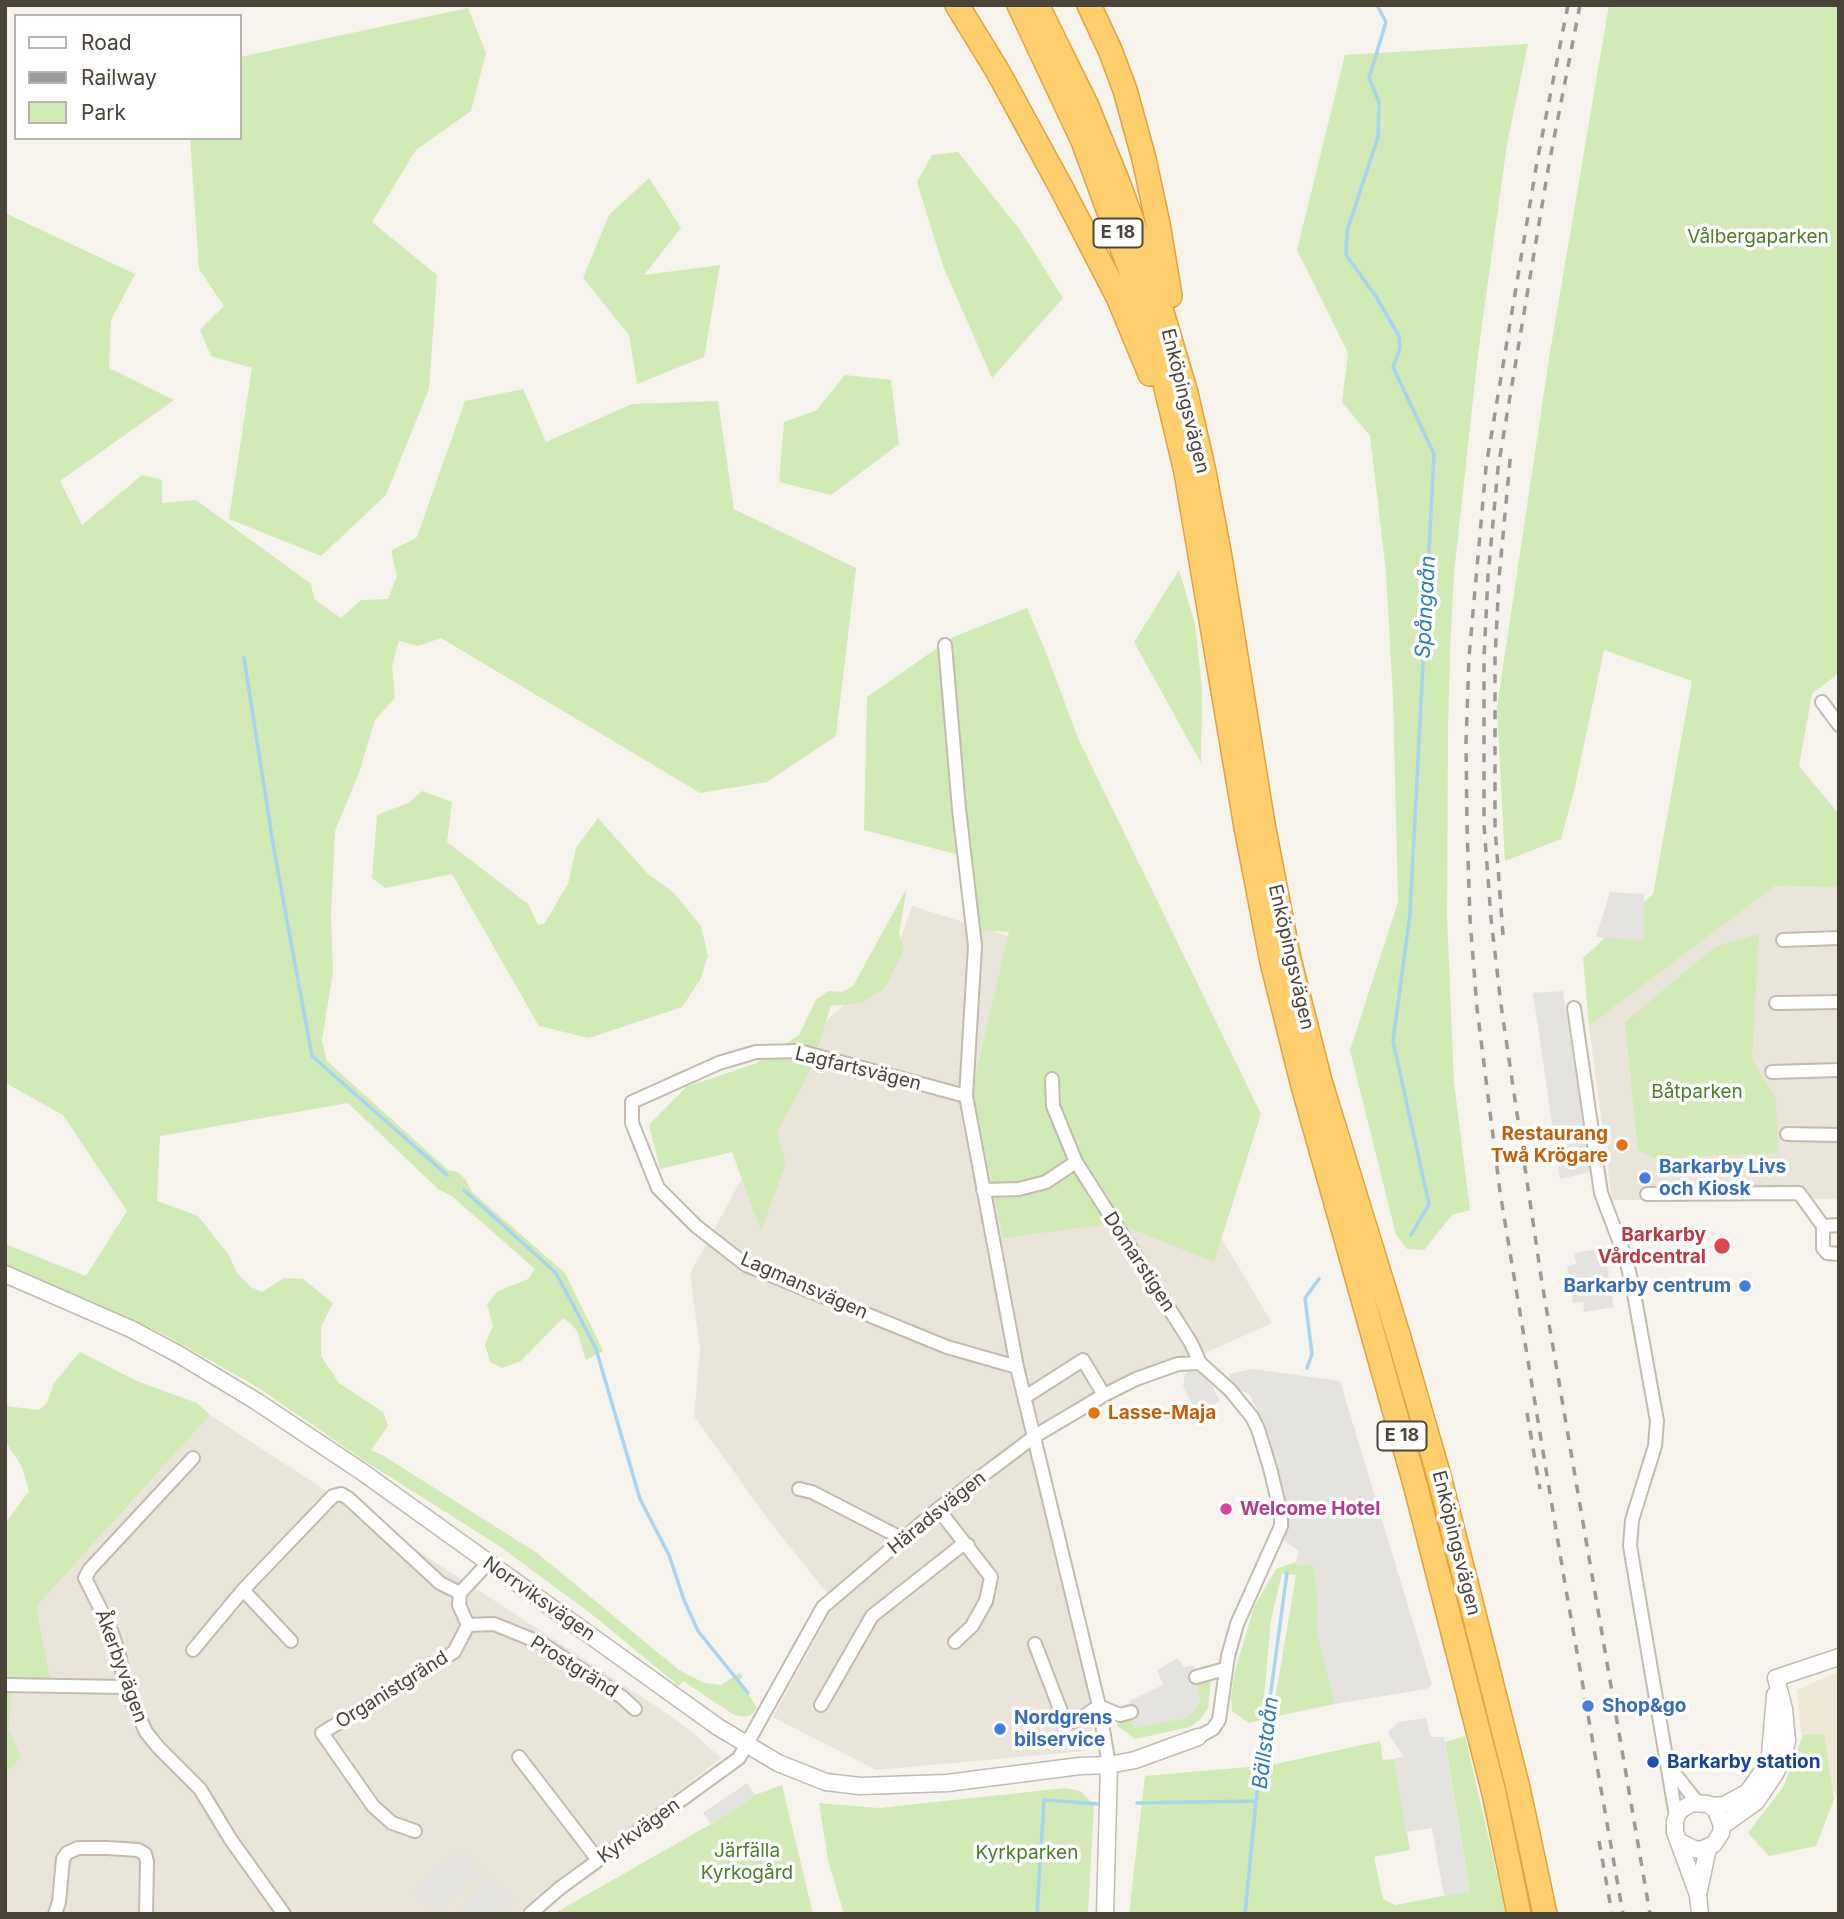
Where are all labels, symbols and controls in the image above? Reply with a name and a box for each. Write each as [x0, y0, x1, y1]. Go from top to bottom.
legend [14, 14, 242, 140]
text: Road [81, 30, 132, 55]
text: Railway [81, 65, 157, 90]
text: Park [81, 100, 126, 125]
road number: E 18 [1094, 218, 1142, 247]
park label: Vålbergaparken [1687, 226, 1829, 248]
street label: Enköpingsvägen [1156, 326, 1214, 476]
water label: Spångaån [1411, 555, 1441, 659]
street label: Enköpingsvägen [1263, 882, 1319, 1032]
street label: Lagfartsvägen [793, 1042, 923, 1096]
park label: Båtparken [1651, 1081, 1743, 1103]
place label: Restaurang Twå Krögare [1491, 1123, 1608, 1167]
marker: Restaurang Twå Krögare [1614, 1137, 1630, 1153]
place label: Barkarby Livs och Kiosk [1659, 1156, 1786, 1200]
marker: Barkarby Livs och Kiosk [1637, 1170, 1653, 1186]
street label: Domarstigen [1098, 1208, 1180, 1316]
place label: Barkarby Vårdcentral [1598, 1224, 1706, 1268]
marker: Barkarby Vårdcentral [1712, 1236, 1732, 1256]
street label: Lagmansvägen [737, 1248, 871, 1324]
place label: Barkarby centrum [1564, 1275, 1731, 1297]
marker: Barkarby centrum [1737, 1278, 1753, 1294]
place label: Lasse-Maja [1108, 1402, 1216, 1424]
marker: Lasse-Maja [1086, 1405, 1102, 1421]
road number: E 18 [1378, 1422, 1426, 1450]
street label: Häradsvägen [883, 1467, 991, 1559]
street label: Enköpingsvägen [1427, 1468, 1485, 1618]
place label: Welcome Hotel [1240, 1498, 1380, 1520]
marker: Welcome Hotel [1218, 1501, 1234, 1517]
street label: Norrviksvägen [479, 1552, 599, 1646]
street label: Åkerbyvägen [90, 1606, 152, 1726]
street label: Prostgränd [526, 1631, 622, 1703]
street label: Organistgränd [332, 1646, 452, 1734]
water label: Bällstaån [1248, 1695, 1284, 1791]
place label: Shop&go [1602, 1695, 1686, 1717]
marker: Shop&go [1580, 1698, 1596, 1714]
place label: Nordgrens bilservice [1014, 1707, 1112, 1751]
marker: Nordgrens bilservice [992, 1721, 1008, 1737]
place label: Barkarby station [1667, 1751, 1821, 1773]
marker: Barkarby station [1645, 1754, 1661, 1770]
street label: Kyrkvägen [594, 1794, 684, 1868]
park label: Järfälla Kyrkogård [701, 1840, 793, 1884]
park label: Kyrkparken [976, 1842, 1078, 1864]

